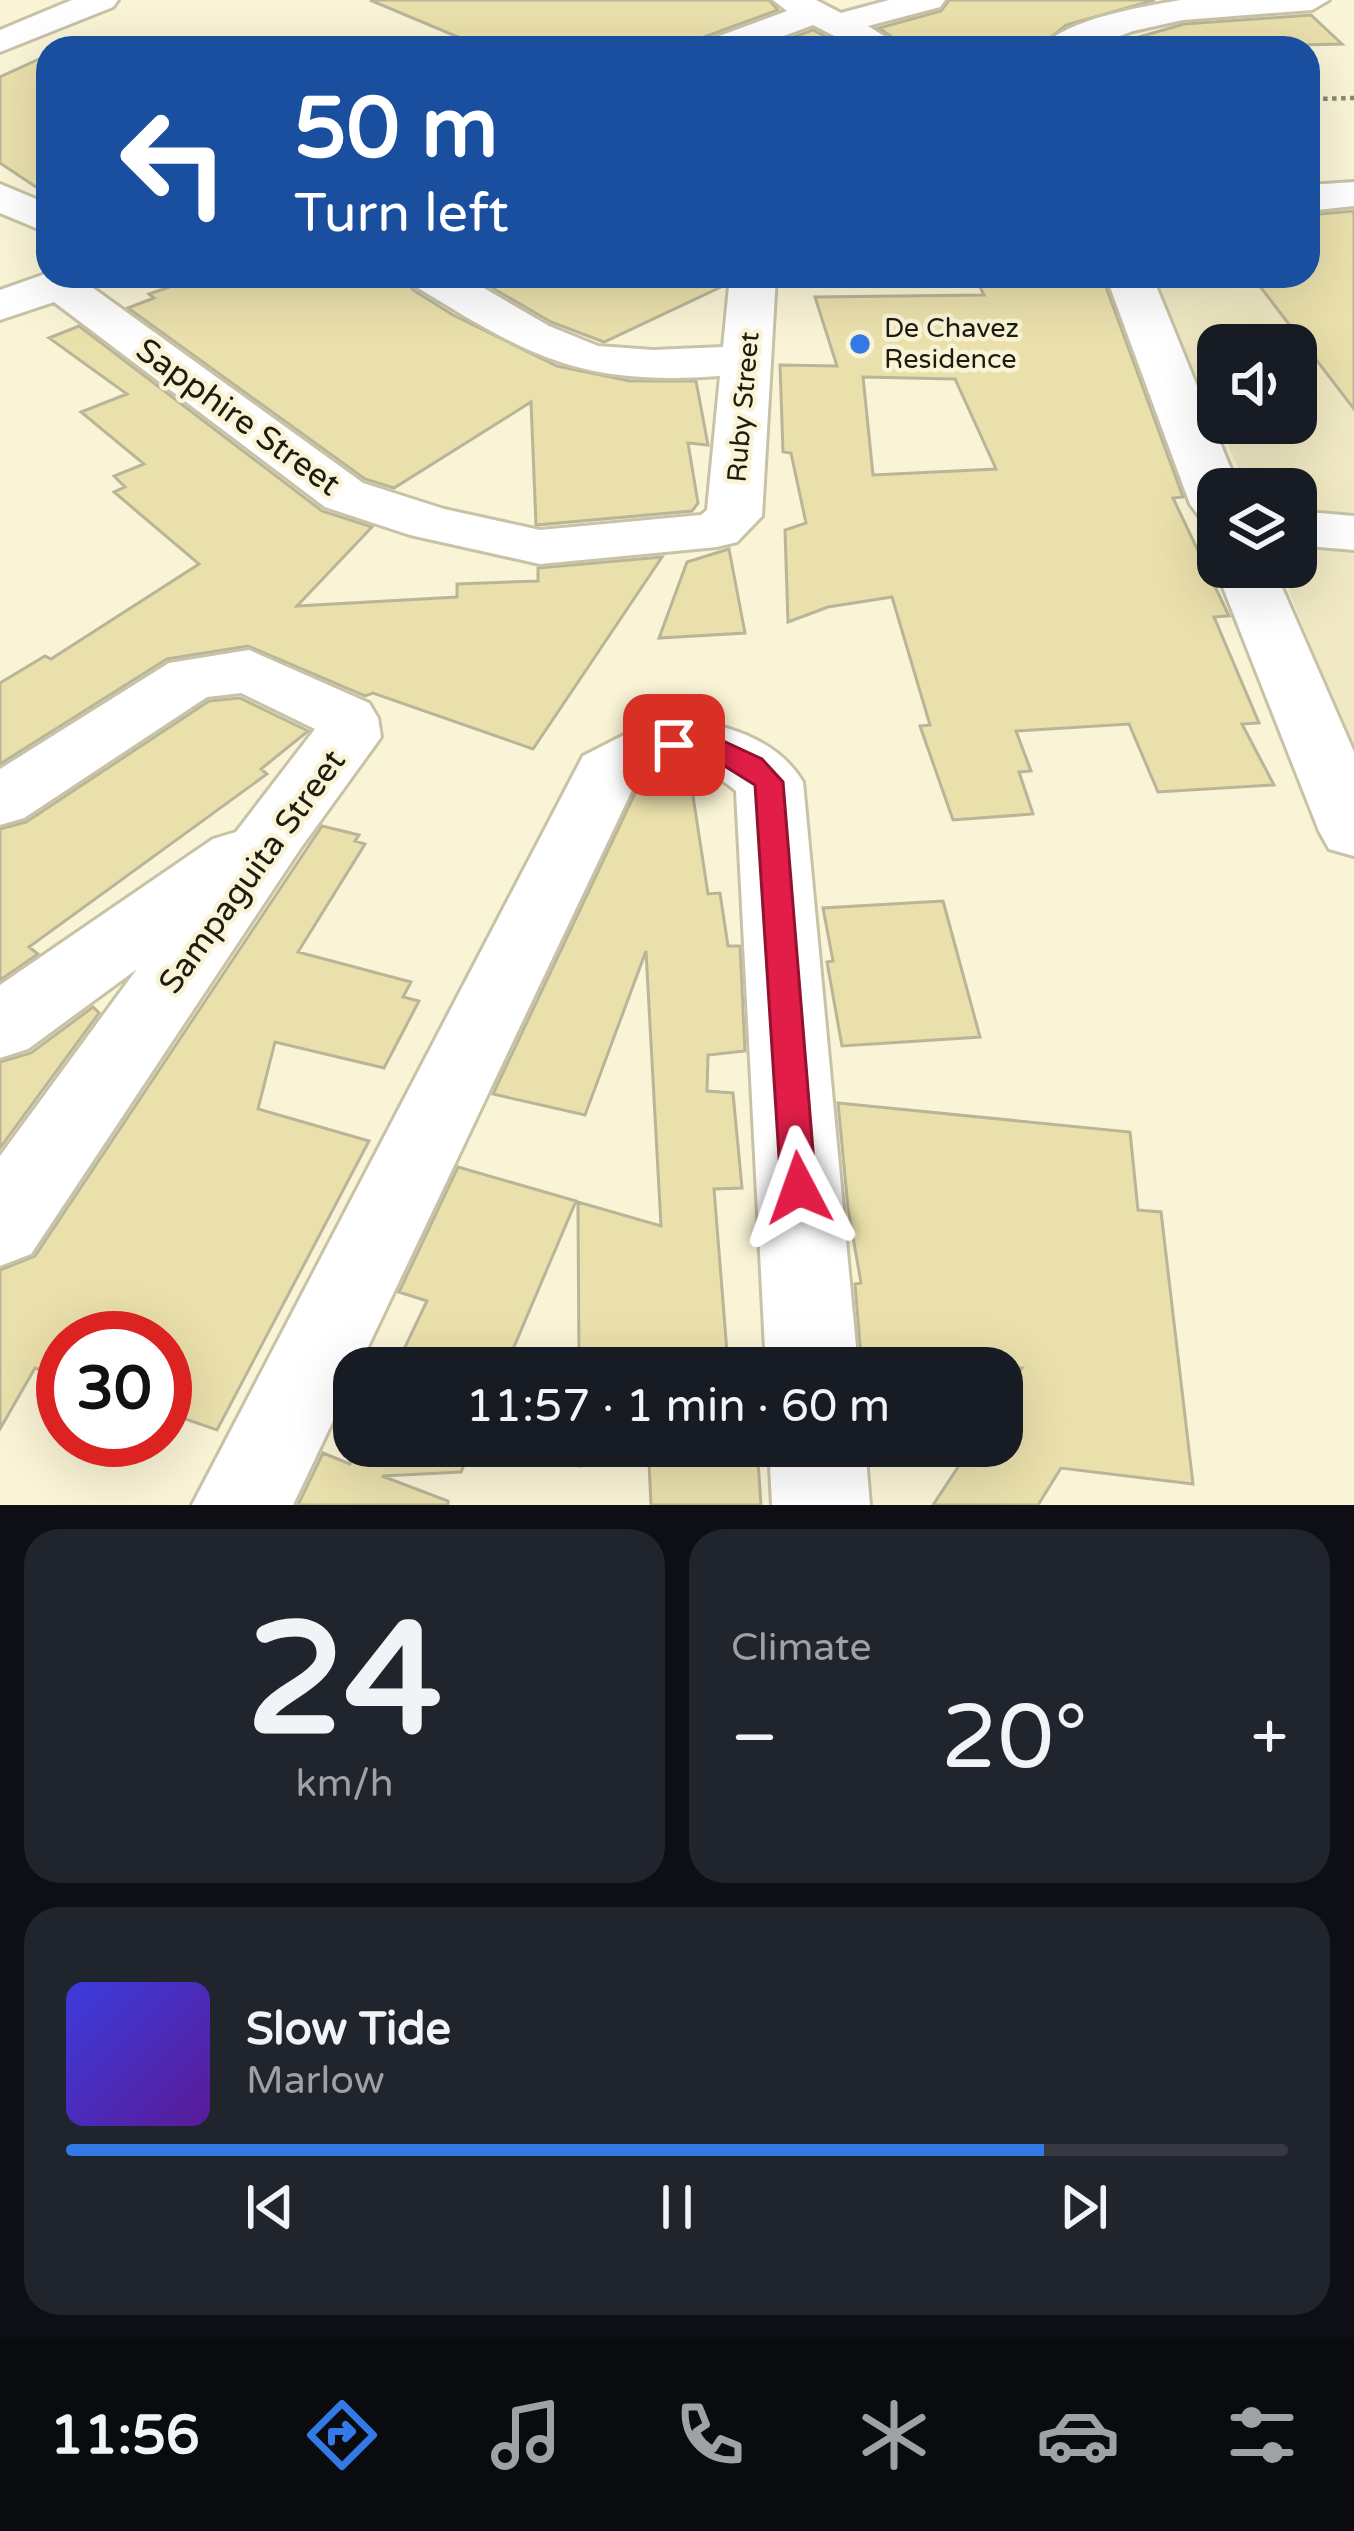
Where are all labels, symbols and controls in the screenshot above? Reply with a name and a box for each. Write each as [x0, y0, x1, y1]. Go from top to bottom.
text: 50 m [294, 79, 498, 180]
icon: left [96, 84, 252, 240]
text: Turn left [294, 181, 509, 246]
place label: De Chavez Residence [884, 312, 1019, 376]
map controls [1197, 324, 1317, 588]
button: sound [1197, 324, 1317, 444]
street label: Sapphire Street [129, 330, 348, 504]
street label: Ruby Street [720, 330, 767, 484]
marker: De Chavez Residence [847, 331, 873, 357]
button: layers [1197, 468, 1317, 588]
pin [623, 694, 725, 796]
icon: arrive [641, 712, 707, 778]
street label: Sampaguita Street [151, 742, 354, 1001]
position arrow [736, 1125, 862, 1251]
speed limit sign: 30 [36, 1311, 192, 1467]
text: 11:57 · 1 min · 60 m [466, 1380, 890, 1434]
text: 24 [247, 1588, 442, 1776]
text: Climate [731, 1624, 871, 1671]
text: 20° [941, 1684, 1088, 1793]
text: − [731, 1698, 778, 1778]
text: + [1251, 1698, 1288, 1778]
text: km/h [295, 1760, 394, 1807]
text: Slow Tide [246, 2003, 451, 2057]
text: Marlow [246, 2057, 385, 2104]
icon: previous [237, 2174, 303, 2240]
icon: pause [644, 2174, 710, 2240]
icon: next [1051, 2174, 1117, 2240]
icon: directions [300, 2393, 384, 2477]
icon: music [484, 2393, 568, 2477]
icon: phone [668, 2393, 752, 2477]
icon: climate [852, 2393, 936, 2477]
icon: car [1036, 2393, 1120, 2477]
icon: filters [1220, 2393, 1304, 2477]
text: 11:56 [50, 2403, 200, 2468]

